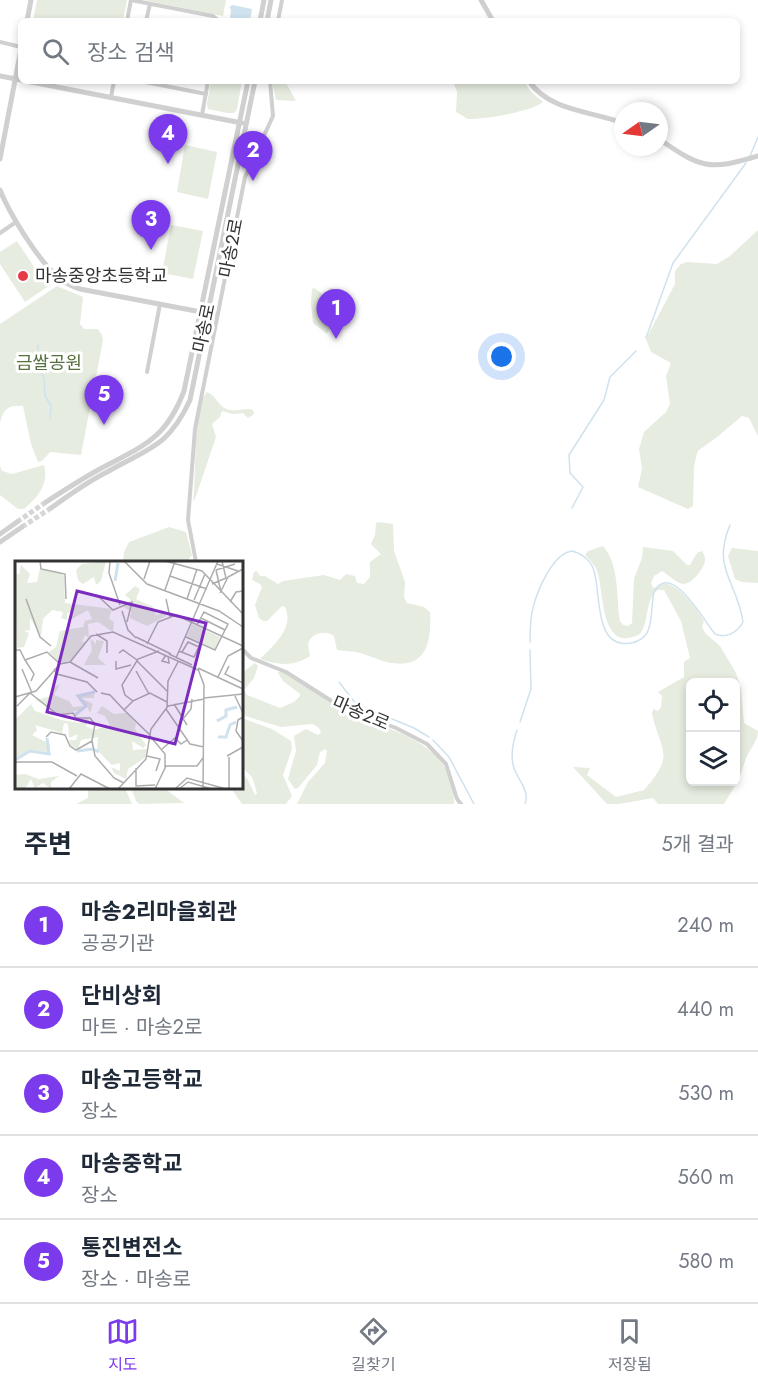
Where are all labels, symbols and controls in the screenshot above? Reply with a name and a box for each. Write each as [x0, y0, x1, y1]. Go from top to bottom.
search box [18, 18, 740, 84]
icon: search [39, 35, 72, 68]
text: 장소 검색 [87, 36, 175, 68]
north arrow [614, 102, 668, 156]
pin: 4 [148, 114, 188, 164]
pin: 2 [234, 132, 272, 181]
pin: 3 [132, 200, 170, 250]
street label: 마송2로 [213, 216, 249, 280]
place label: 마송중앙초등학교 [35, 263, 167, 289]
marker: 마송중앙초등학교 [16, 269, 30, 283]
pin: 1 [316, 290, 356, 339]
street label: 마송로 [186, 301, 222, 355]
your location [487, 342, 516, 371]
park label: 금쌀공원 [16, 350, 82, 376]
pin: 5 [84, 376, 124, 425]
inset map [15, 561, 243, 789]
map controls [686, 678, 740, 786]
button: locate [686, 678, 740, 732]
street label: 마송2로 [328, 689, 394, 737]
button: layers [686, 732, 740, 786]
text: 주변 [24, 825, 72, 863]
text: 5개 결과 [662, 830, 734, 859]
text: 마송2리마을회관 [81, 895, 237, 927]
text: 1 [38, 911, 49, 940]
text: 240 m [677, 911, 734, 940]
text: 공공기관 [81, 929, 155, 958]
text: 단비상회 [81, 979, 162, 1011]
text: 2 [37, 995, 50, 1024]
text: 440 m [677, 995, 734, 1024]
text: 마트 · 마송2로 [81, 1013, 202, 1042]
text: 마송고등학교 [81, 1063, 202, 1095]
text: 3 [37, 1079, 50, 1108]
text: 530 m [678, 1079, 734, 1108]
text: 장소 [81, 1097, 118, 1126]
text: 마송중학교 [81, 1147, 182, 1179]
text: 4 [37, 1163, 50, 1192]
text: 560 m [678, 1163, 734, 1192]
text: 장소 [81, 1181, 118, 1210]
text: 통진변전소 [81, 1231, 182, 1263]
text: 5 [37, 1247, 50, 1276]
text: 580 m [678, 1247, 734, 1276]
text: 장소 · 마송로 [81, 1265, 191, 1294]
tab: 지도 [106, 1315, 139, 1376]
tab: 길찾기 [351, 1315, 396, 1376]
tab: 저장됨 [608, 1315, 652, 1376]

